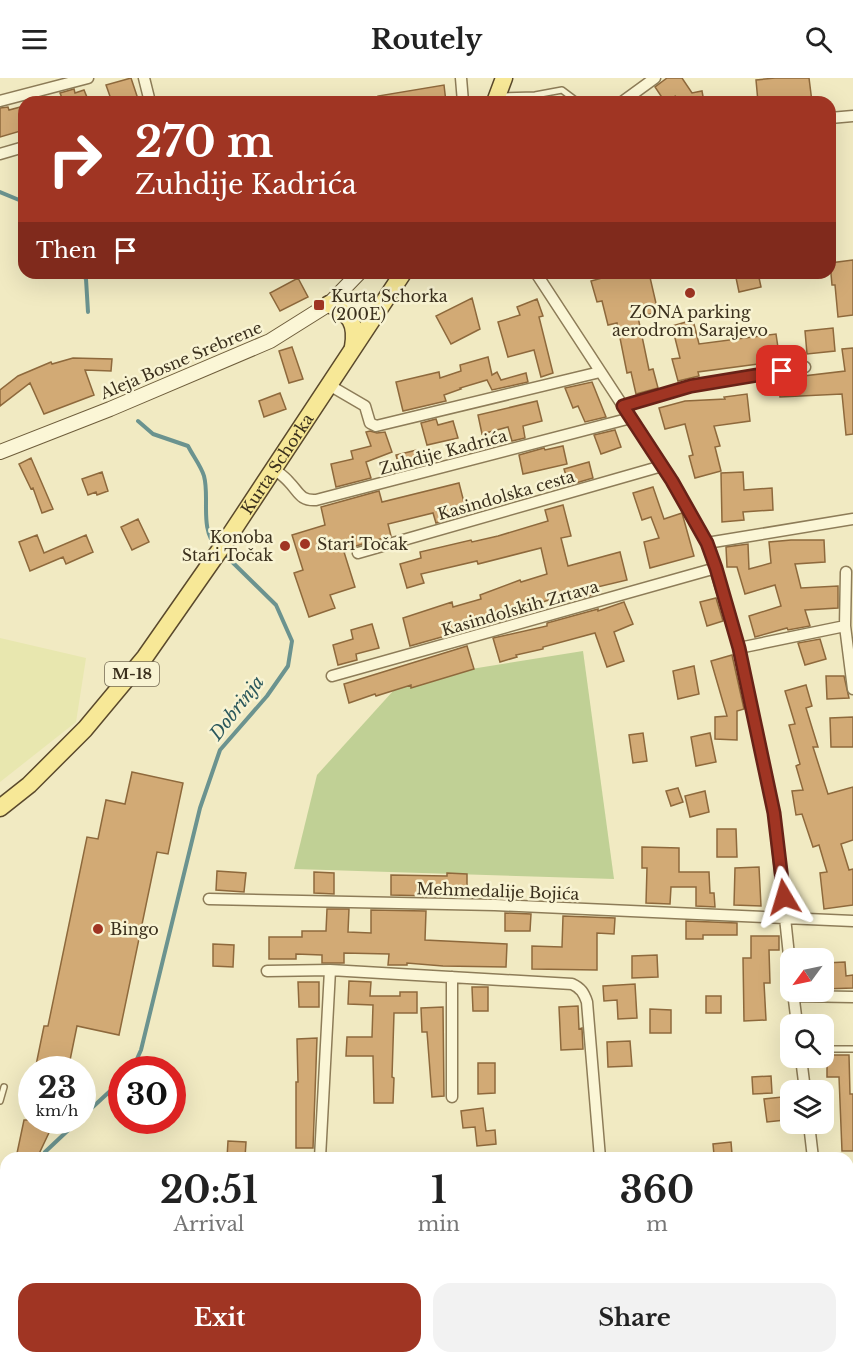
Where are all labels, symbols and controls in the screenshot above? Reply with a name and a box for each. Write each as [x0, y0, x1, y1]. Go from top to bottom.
icon: menu [18, 23, 51, 56]
text: Routely [371, 23, 482, 56]
icon: search [802, 23, 835, 56]
text: 270 m [135, 116, 273, 168]
icon: right [36, 120, 114, 198]
text: Zuhdije Kadrića [135, 168, 357, 201]
icon: arrive [109, 234, 142, 267]
text: Then [36, 237, 97, 264]
place label: Kurta Schorka (200E) [331, 286, 448, 324]
marker: ZONA parking aerodrom Sarajevo [683, 286, 697, 300]
marker: Kurta Schorka (200E) [312, 298, 326, 312]
place label: ZONA parking aerodrom Sarajevo [612, 302, 768, 340]
street label: Aleja Bosne Srebrene [96, 317, 265, 404]
pin [756, 345, 807, 396]
icon: arrive [765, 354, 798, 387]
street label: Kurta Schorka [236, 409, 318, 518]
street label: Zuhdije Kadrića [377, 425, 509, 479]
street label: Kasindolska cesta [435, 466, 577, 524]
place label: Konoba Stari Točak [182, 527, 273, 565]
place label: Stari Točak [317, 534, 408, 554]
marker: Stari Točak [298, 537, 312, 551]
marker: Konoba Stari Točak [278, 539, 292, 553]
street label: Kasindolskih Zrtava [439, 576, 601, 640]
road number: M-18 [105, 662, 159, 686]
water label: Dobrinja [205, 672, 269, 745]
position arrow [752, 865, 816, 929]
street label: Mehmedalije Bojića [416, 878, 580, 904]
place label: Bingo [110, 919, 159, 939]
marker: Bingo [91, 922, 105, 936]
north arrow [780, 948, 834, 1002]
map controls [780, 948, 834, 1134]
button: search [780, 1014, 834, 1068]
speed limit sign: 30 [108, 1056, 186, 1134]
text: 23 [38, 1069, 76, 1106]
button: layers [780, 1080, 834, 1134]
text: km/h [36, 1101, 78, 1120]
text: 20:51 [160, 1168, 258, 1213]
text: 1 [431, 1168, 447, 1213]
text: 360 [620, 1168, 694, 1213]
text: Arrival [173, 1212, 244, 1236]
text: min [418, 1212, 460, 1236]
text: m [646, 1212, 668, 1236]
button: Exit [18, 1283, 421, 1352]
button: Share [433, 1283, 836, 1352]

